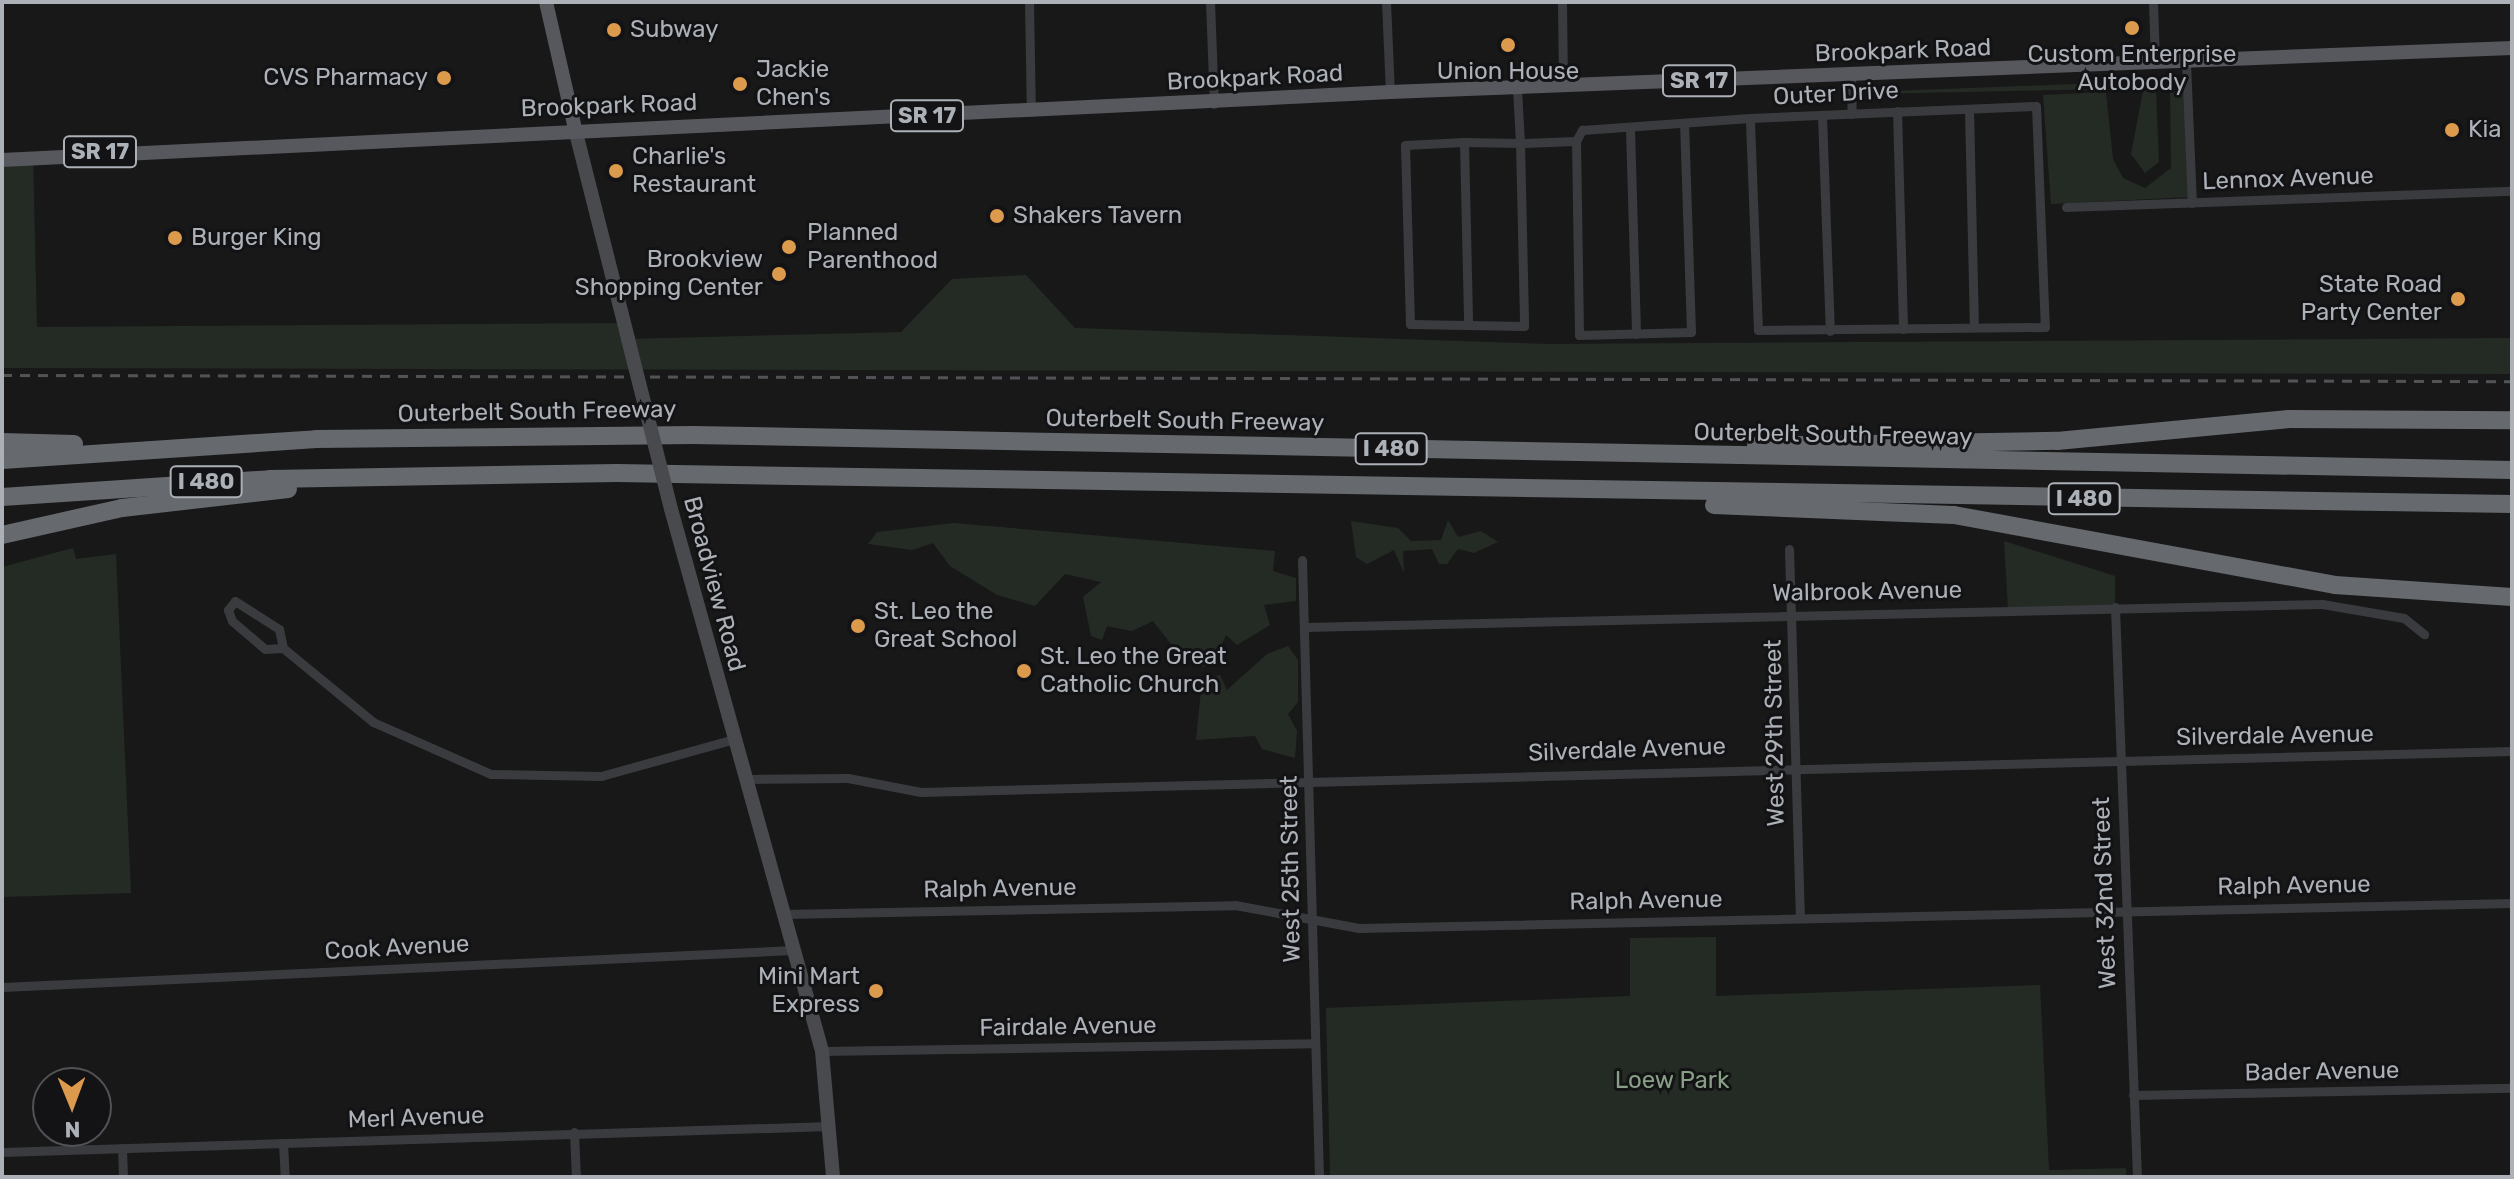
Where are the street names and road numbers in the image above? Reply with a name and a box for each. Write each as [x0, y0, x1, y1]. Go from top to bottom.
street label: Brookpark Road [1814, 34, 1992, 68]
street label: Brookpark Road [1166, 59, 1344, 97]
road number: SR 17 [1661, 63, 1737, 99]
street label: Outer Drive [1772, 76, 1900, 112]
street label: Brookpark Road [520, 89, 698, 123]
road number: SR 17 [889, 98, 965, 134]
road number: SR 17 [62, 134, 138, 170]
street label: Lennox Avenue [2201, 162, 2375, 196]
street label: Outerbelt South Freeway [397, 395, 677, 429]
street label: Outerbelt South Freeway [1045, 404, 1325, 438]
street label: Outerbelt South Freeway [1693, 418, 1973, 452]
road number: I 480 [1353, 431, 1429, 467]
road number: I 480 [168, 464, 244, 500]
road number: I 480 [2046, 481, 2122, 517]
street label: Broadview Road [677, 493, 751, 675]
street label: Walbrook Avenue [1771, 576, 1963, 608]
street label: West 29th Street [1759, 639, 1791, 827]
street label: Silverdale Avenue [2176, 720, 2374, 752]
street label: Silverdale Avenue [1527, 732, 1727, 768]
street label: West 25th Street [1275, 775, 1307, 963]
street label: West 32nd Street [2087, 796, 2123, 990]
street label: Ralph Avenue [2217, 870, 2371, 902]
street label: Ralph Avenue [923, 873, 1077, 905]
street label: Ralph Avenue [1569, 885, 1723, 917]
street label: Cook Avenue [323, 930, 471, 966]
street label: Fairdale Avenue [979, 1011, 1157, 1043]
street label: Bader Avenue [2244, 1056, 2400, 1088]
street label: Merl Avenue [347, 1101, 485, 1135]

